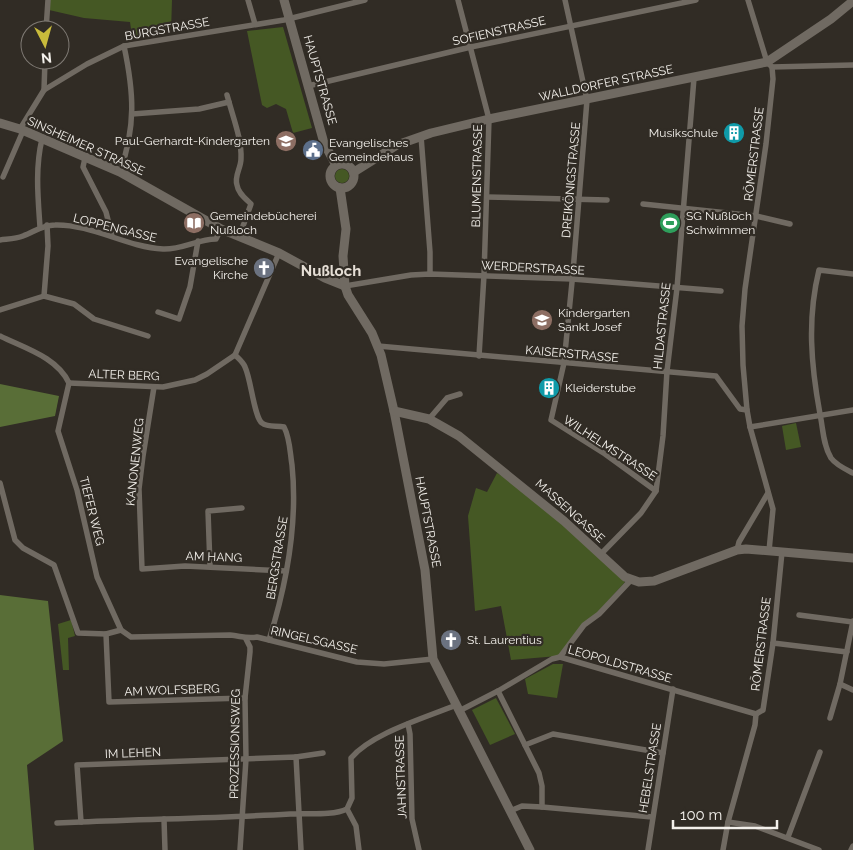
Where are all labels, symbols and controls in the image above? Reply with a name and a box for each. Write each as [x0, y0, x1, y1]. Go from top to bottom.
street label: SOFIENSTRASSE [451, 13, 547, 49]
street label: BURGSTRASSE [124, 15, 210, 43]
north arrow [20, 20, 70, 70]
street label: HAUPTSTRASSE [300, 34, 340, 126]
text: N [40, 49, 53, 66]
street label: WALLDORFER STRASSE [538, 62, 674, 104]
street label: RÖMERSTRASSE [741, 106, 767, 202]
street label: SINSHEIMER STRASSE [25, 114, 147, 178]
building icon: Musikschule [722, 121, 746, 145]
street label: DREIKÖNIGSTRASSE [559, 122, 583, 238]
street label: BLUMENSTRASSE [469, 124, 485, 228]
place label: Musikschule [649, 126, 718, 140]
school or university icon: Paul-Gerhardt-Kindergarten [274, 129, 298, 153]
place label: Paul-Gerhardt-Kindergarten [115, 134, 270, 148]
place label: Evangelisches Gemeindehaus [329, 136, 413, 164]
public building icon: Evangelisches Gemeindehaus [301, 138, 325, 162]
place label: Gemeindebücherei Nußloch [210, 209, 317, 237]
place label: SG Nußloch Schwimmen [686, 209, 755, 237]
street label: LOPPENGASSE [72, 211, 158, 245]
library icon: Gemeindebücherei Nußloch [182, 211, 206, 235]
sports icon: SG Nußloch Schwimmen [658, 211, 682, 235]
place label: Evangelische Kirche [174, 254, 248, 282]
church icon: Evangelische Kirche [252, 256, 276, 280]
street label: WERDERSTRASSE [481, 258, 585, 278]
district label: Nußloch [301, 262, 361, 280]
street label: HILDASTRASSE [650, 282, 674, 370]
place label: Kindergarten Sankt Josef [558, 306, 630, 334]
school or university icon: Kindergarten Sankt Josef [530, 308, 554, 332]
street label: KAISERSTRASSE [525, 343, 619, 365]
street label: ALTER BERG [88, 367, 160, 383]
building icon: Kleiderstube [537, 376, 561, 400]
place label: Kleiderstube [565, 381, 636, 395]
street label: WILHELMSTRASSE [561, 413, 659, 483]
street label: KANONENWEG [123, 417, 147, 507]
street label: TIEFER WEG [77, 475, 107, 547]
street label: HAUPTSTRASSE [412, 475, 444, 569]
street label: MASSENGASSE [533, 476, 607, 546]
street label: BERGSTRASSE [264, 515, 290, 601]
street label: AM HANG [186, 549, 242, 565]
street label: RÖMERSTRASSE [748, 596, 774, 692]
street label: RINGELSGASSE [269, 623, 359, 657]
church icon: St. Laurentius [439, 628, 463, 652]
place label: St. Laurentius [467, 633, 542, 647]
street label: LEOPOLDSTRASSE [566, 642, 674, 686]
street label: AM WOLFSBERG [124, 681, 220, 699]
street label: PROZESSIONSWEG [227, 689, 243, 799]
street label: HEBELSTRASSE [636, 722, 664, 814]
street label: JAHNSTRASSE [393, 735, 409, 819]
street label: IM LEHEN [105, 745, 161, 761]
scale bar [673, 798, 777, 830]
text: 100 m [680, 806, 722, 824]

